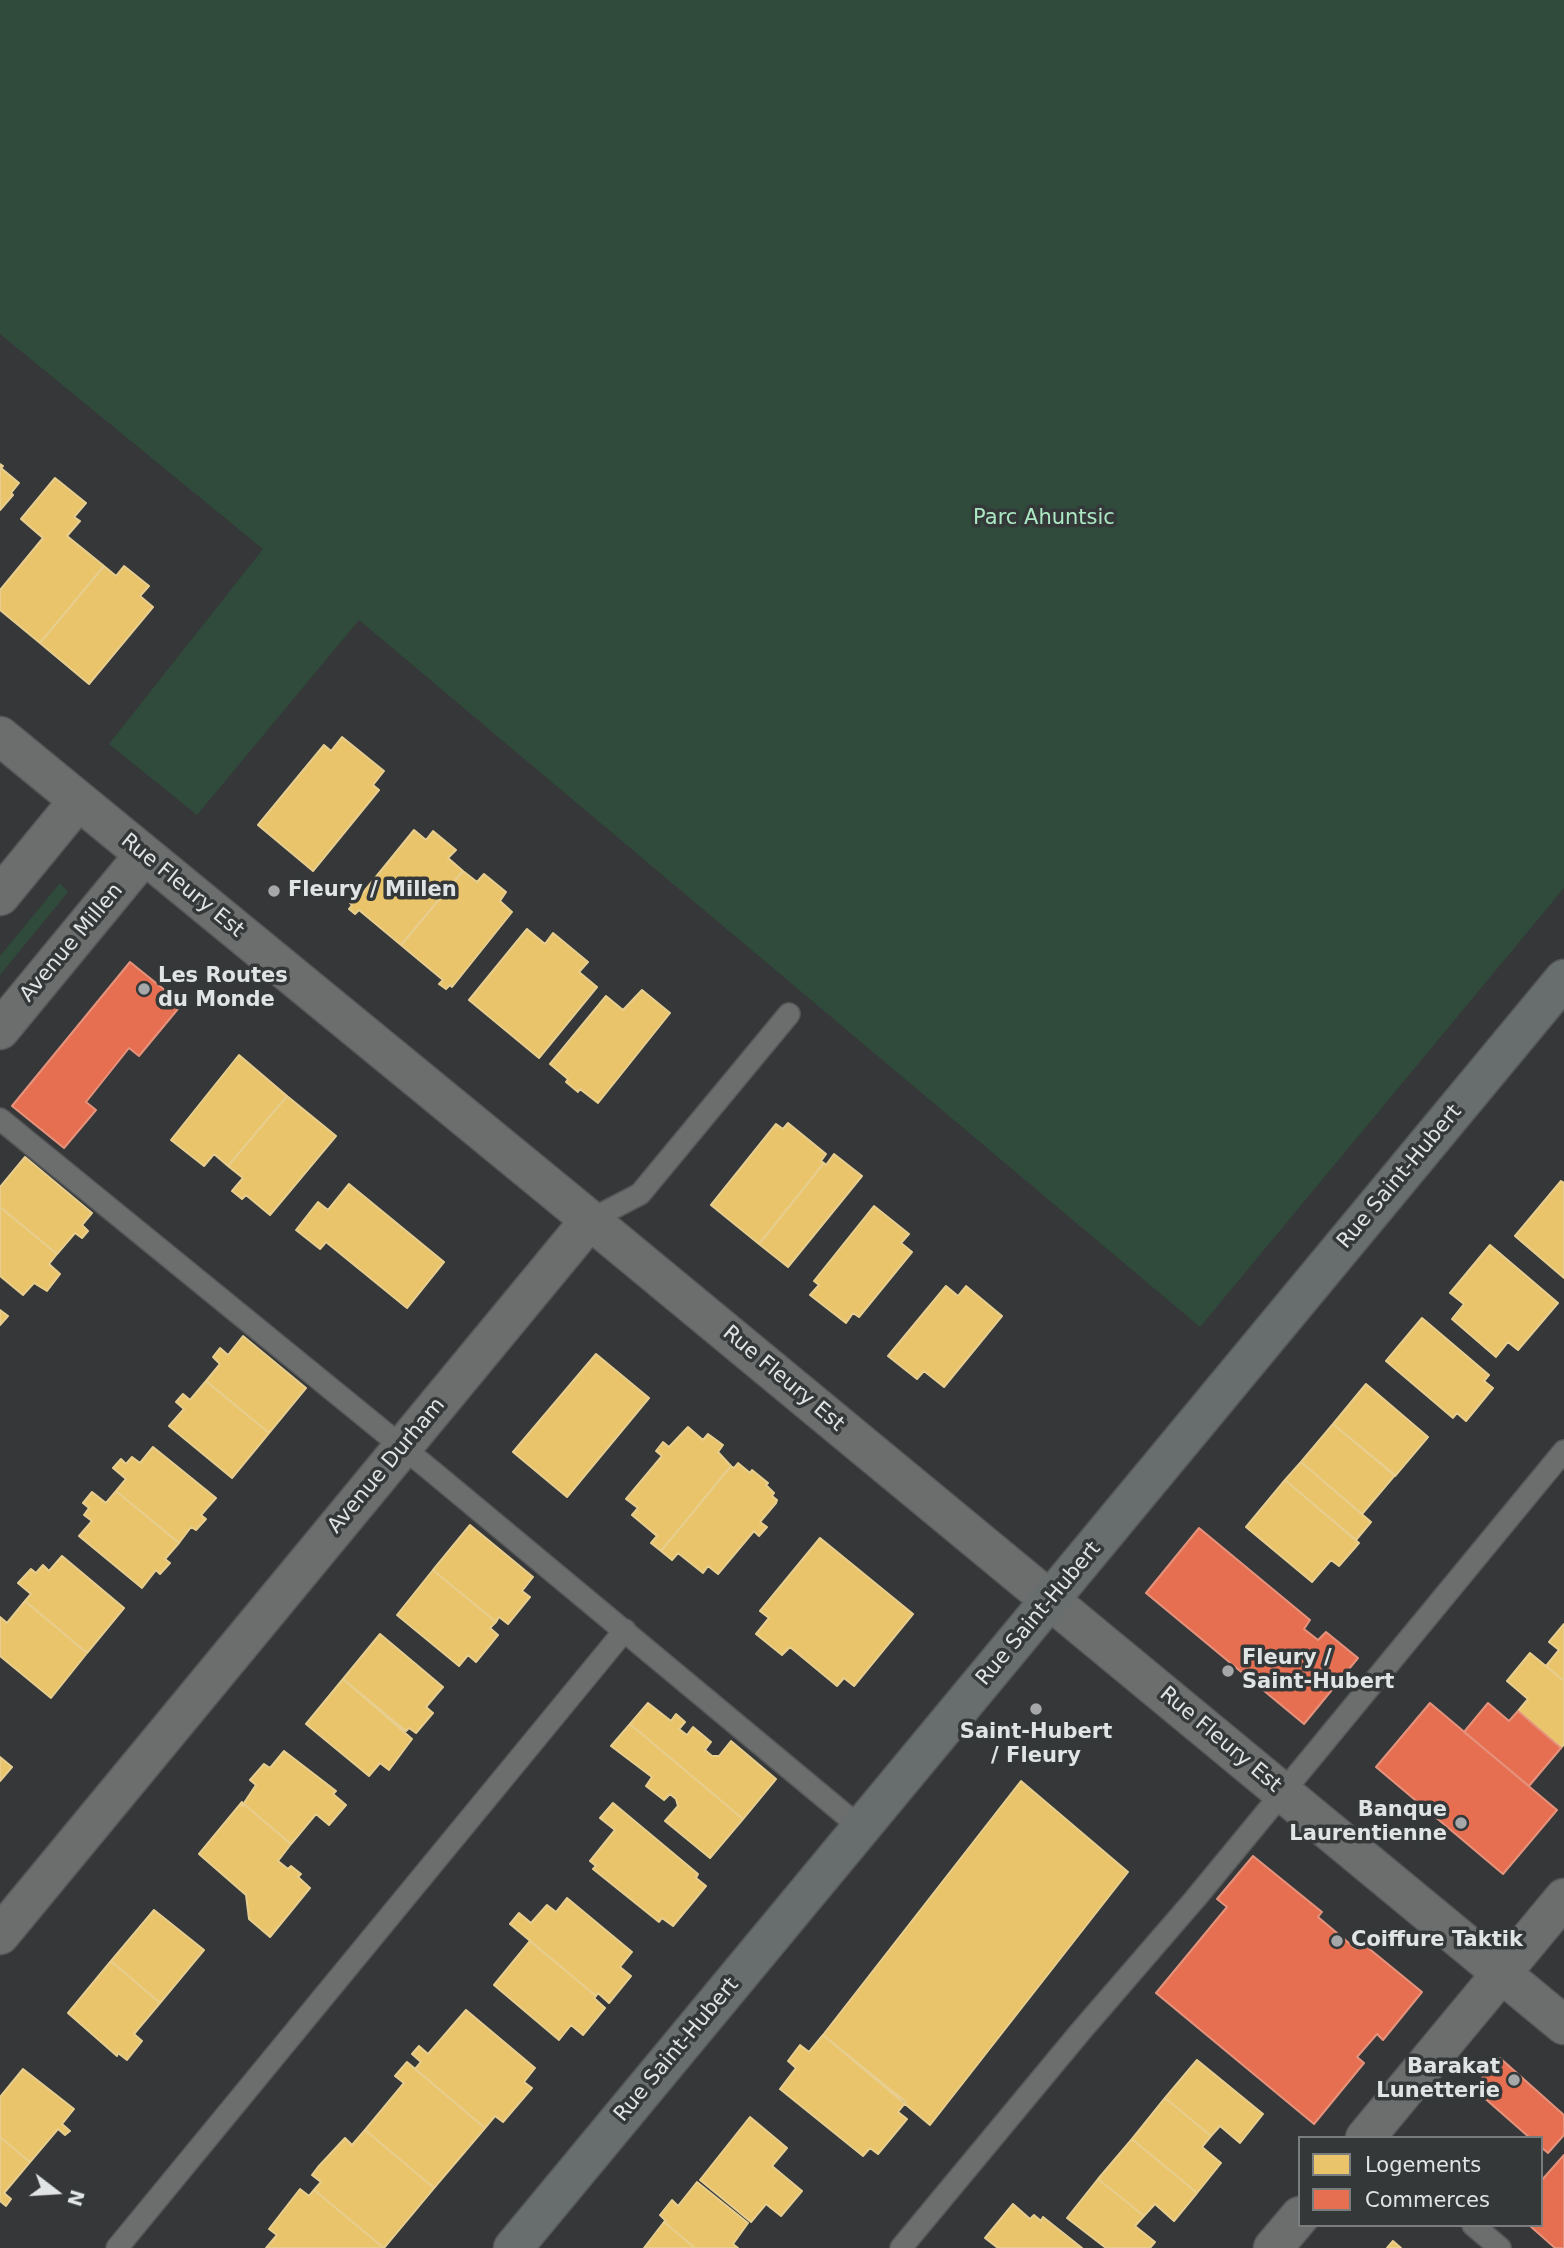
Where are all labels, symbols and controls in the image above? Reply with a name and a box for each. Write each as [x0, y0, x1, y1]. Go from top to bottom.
park label: Parc Ahuntsic [973, 506, 1115, 532]
street label: Rue Fleury Est [115, 829, 249, 943]
place label: Fleury / Millen [288, 878, 457, 904]
street label: Avenue Millen [15, 879, 129, 1007]
marker: Fleury / Millen [266, 883, 282, 899]
place label: Les Routes du Monde [158, 964, 288, 1014]
marker: Les Routes du Monde [136, 981, 152, 997]
street label: Rue Saint-Hubert [1333, 1100, 1467, 1254]
street label: Rue Fleury Est [717, 1321, 849, 1437]
street label: Avenue Durham [323, 1393, 451, 1539]
street label: Rue Saint-Hubert [972, 1537, 1106, 1691]
place label: Fleury / Saint-Hubert [1242, 1646, 1394, 1696]
marker: Fleury / Saint-Hubert [1220, 1663, 1236, 1679]
street label: Rue Fleury Est [1154, 1682, 1286, 1798]
marker: Saint-Hubert / Fleury [1028, 1701, 1044, 1717]
place label: Saint-Hubert / Fleury [960, 1720, 1112, 1770]
place label: Banque Laurentienne [1289, 1798, 1447, 1848]
marker: Banque Laurentienne [1453, 1815, 1469, 1831]
place label: Coiffure Taktik [1351, 1928, 1523, 1954]
marker: Coiffure Taktik [1329, 1933, 1345, 1949]
street label: Rue Saint-Hubert [610, 1973, 744, 2127]
place label: Barakat Lunetterie [1376, 2055, 1500, 2105]
marker: Barakat Lunetterie [1506, 2072, 1522, 2088]
legend [1298, 2136, 1543, 2227]
text: Logements [1365, 2153, 1481, 2177]
north arrow [21, 2157, 91, 2227]
text: N [63, 2187, 89, 2209]
text: Commerces [1365, 2188, 1490, 2212]

